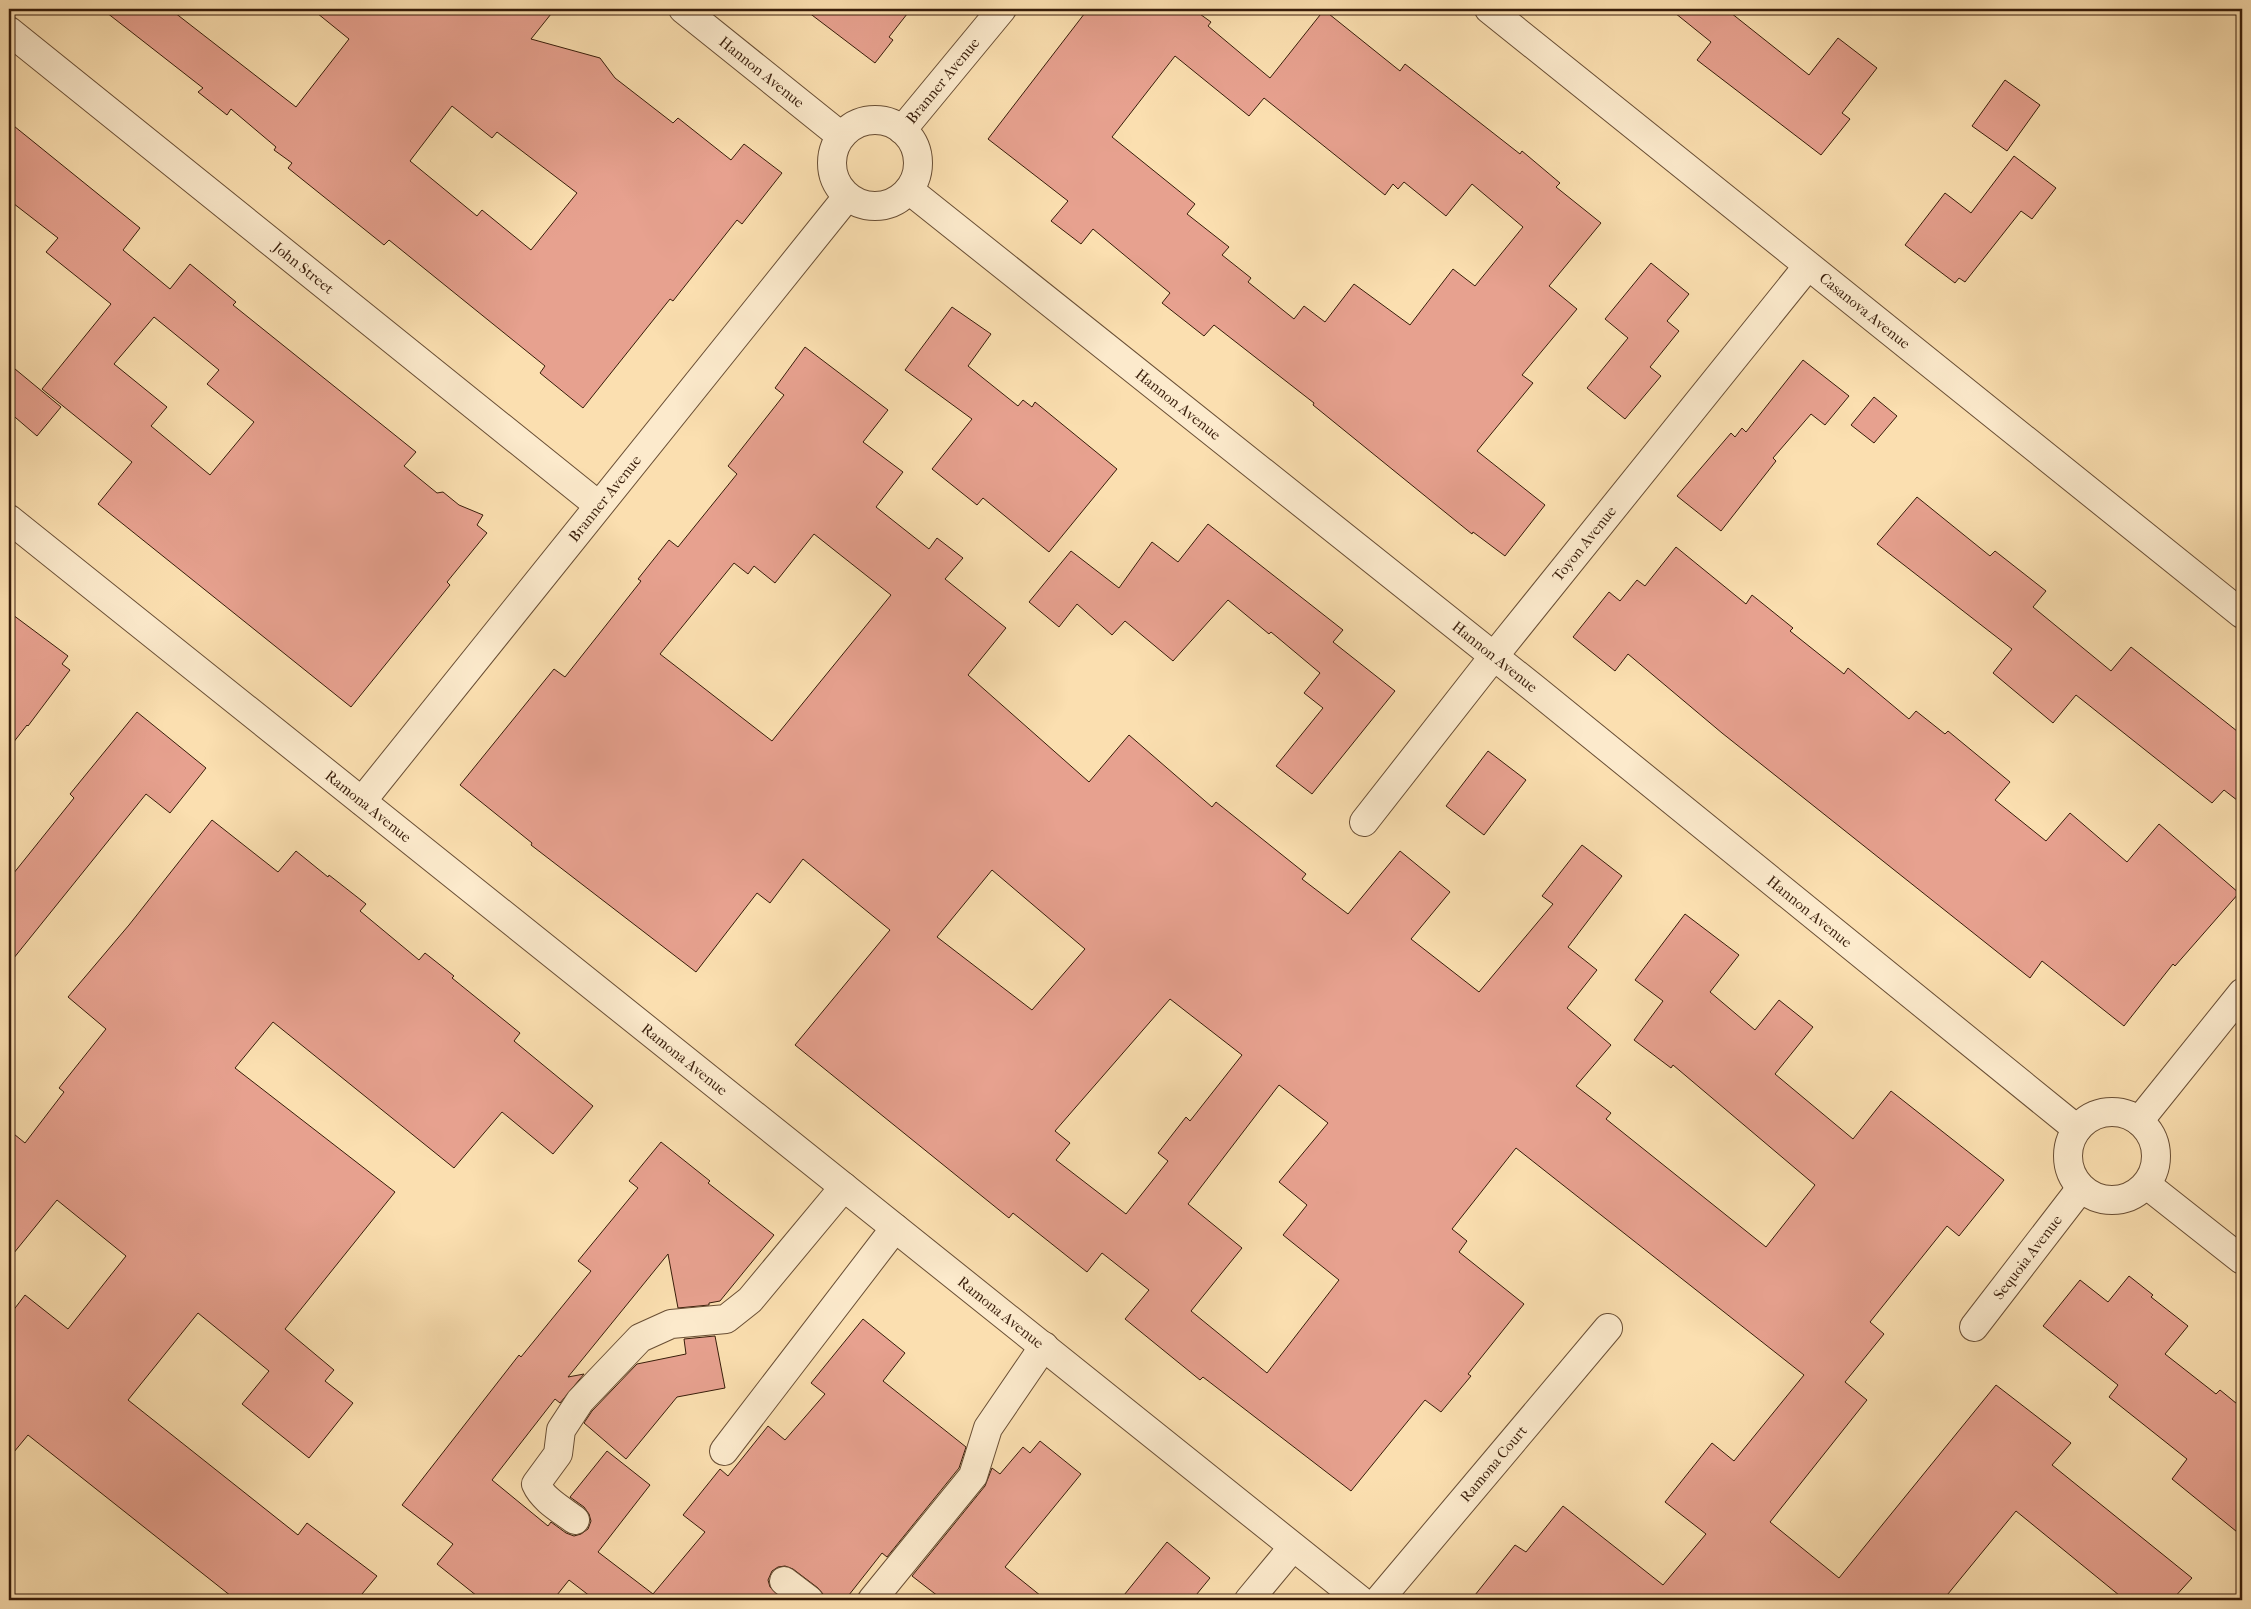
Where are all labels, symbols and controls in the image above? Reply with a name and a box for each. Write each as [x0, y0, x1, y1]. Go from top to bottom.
street label: Hannon Avenue [716, 33, 808, 112]
street label: Branner Avenue [902, 34, 984, 127]
street label: John Street [269, 238, 338, 298]
street label: Casanova Avenue [1816, 269, 1914, 353]
street label: Hannon Avenue [1132, 365, 1225, 444]
street label: Branner Avenue [565, 451, 645, 545]
street label: Toyon Avenue [1549, 502, 1620, 585]
street label: Hannon Avenue [1448, 617, 1541, 697]
street label: Ramona Avenue [321, 766, 415, 847]
street label: Hannon Avenue [1763, 872, 1856, 952]
street label: Ramona Avenue [638, 1019, 732, 1100]
street label: Sequoia Avenue [1989, 1211, 2066, 1303]
street label: Ramona Avenue [954, 1273, 1048, 1353]
street label: Ramona Court [1456, 1421, 1531, 1506]

